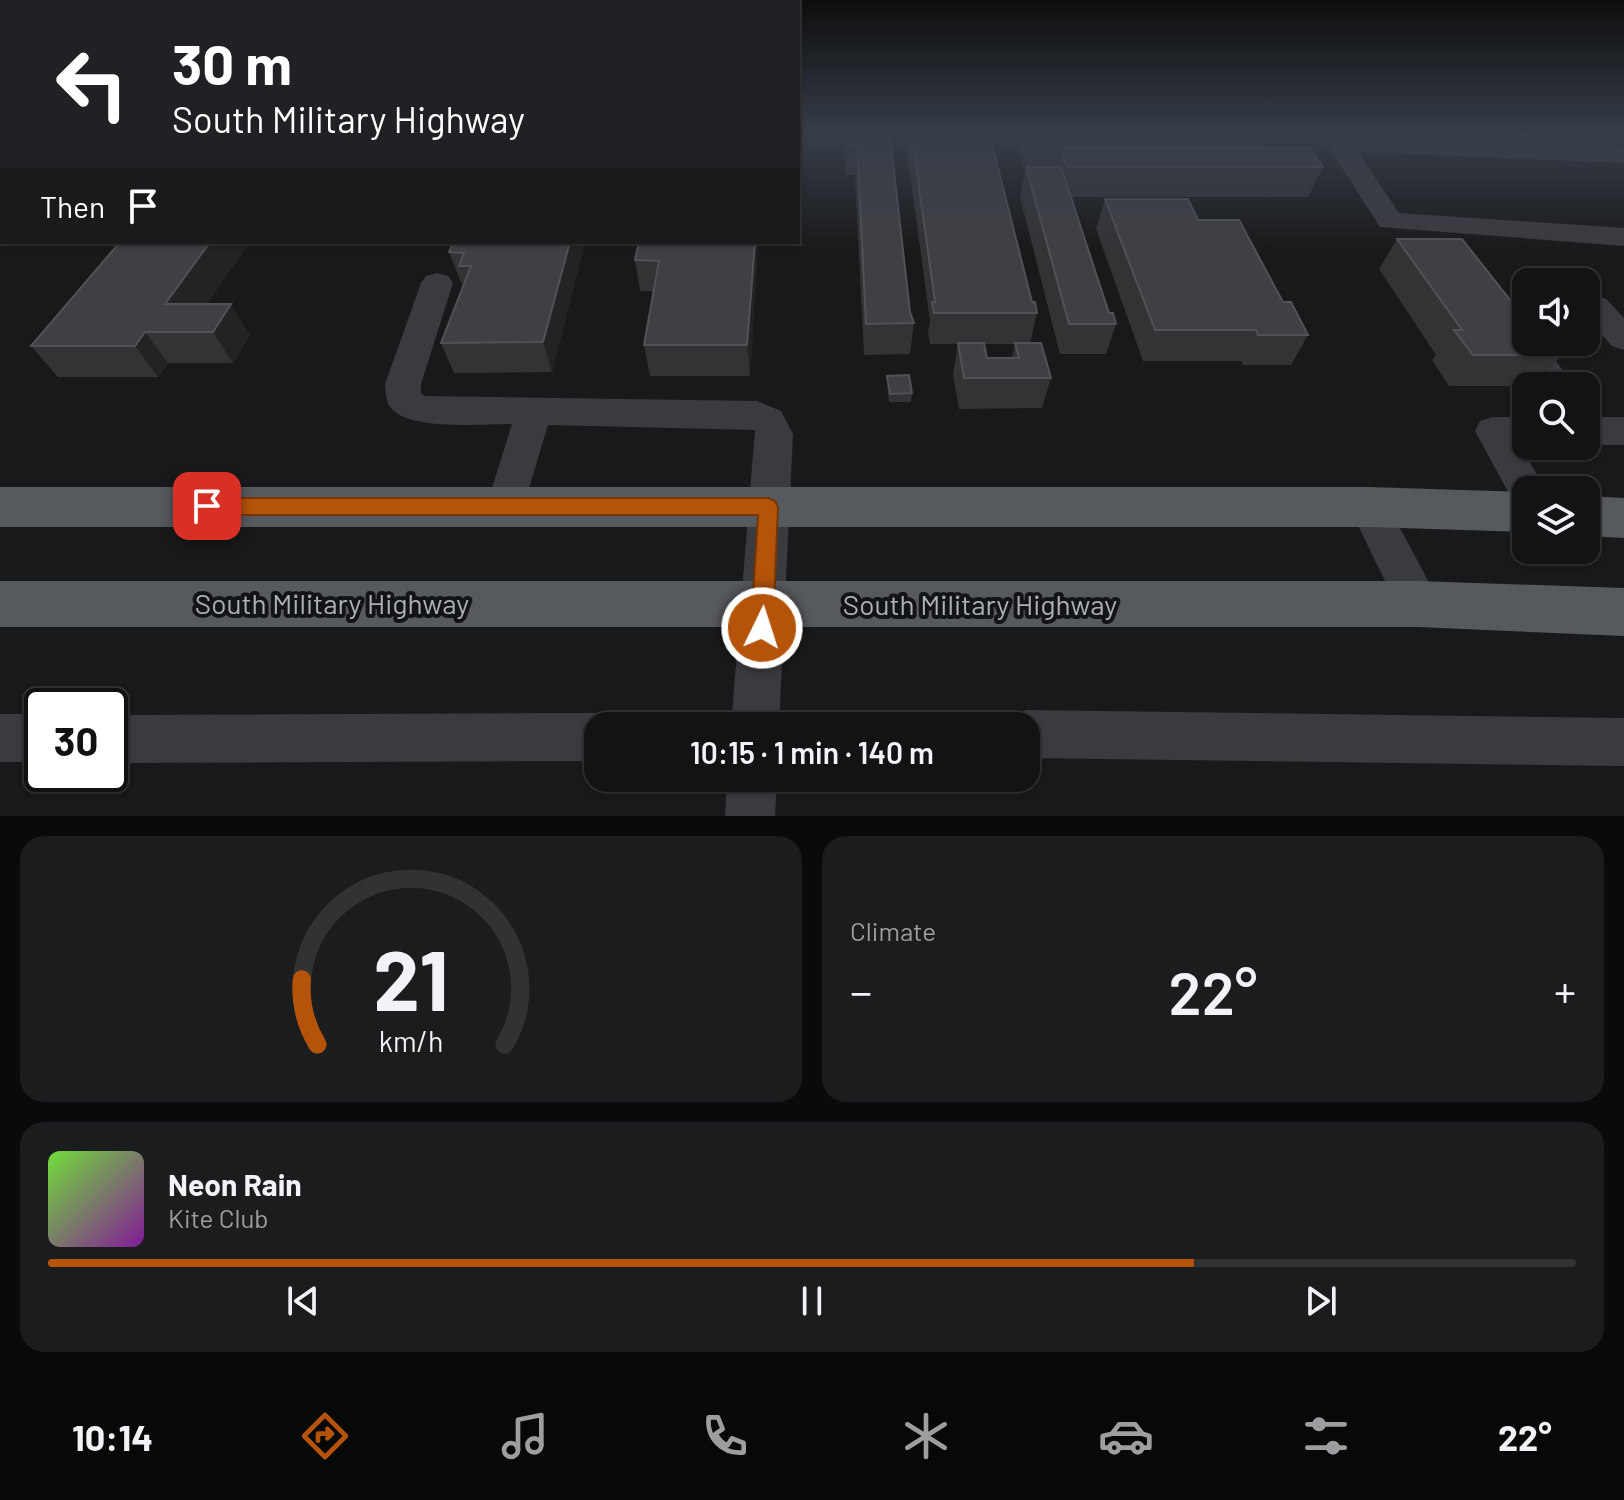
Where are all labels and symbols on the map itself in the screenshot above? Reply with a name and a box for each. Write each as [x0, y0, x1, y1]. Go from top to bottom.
pin [173, 472, 241, 540]
street label: South Military Highway [195, 586, 469, 620]
position arrow [720, 586, 804, 670]
street label: South Military Highway [843, 587, 1117, 621]
speed limit sign: 30 [24, 688, 128, 792]

